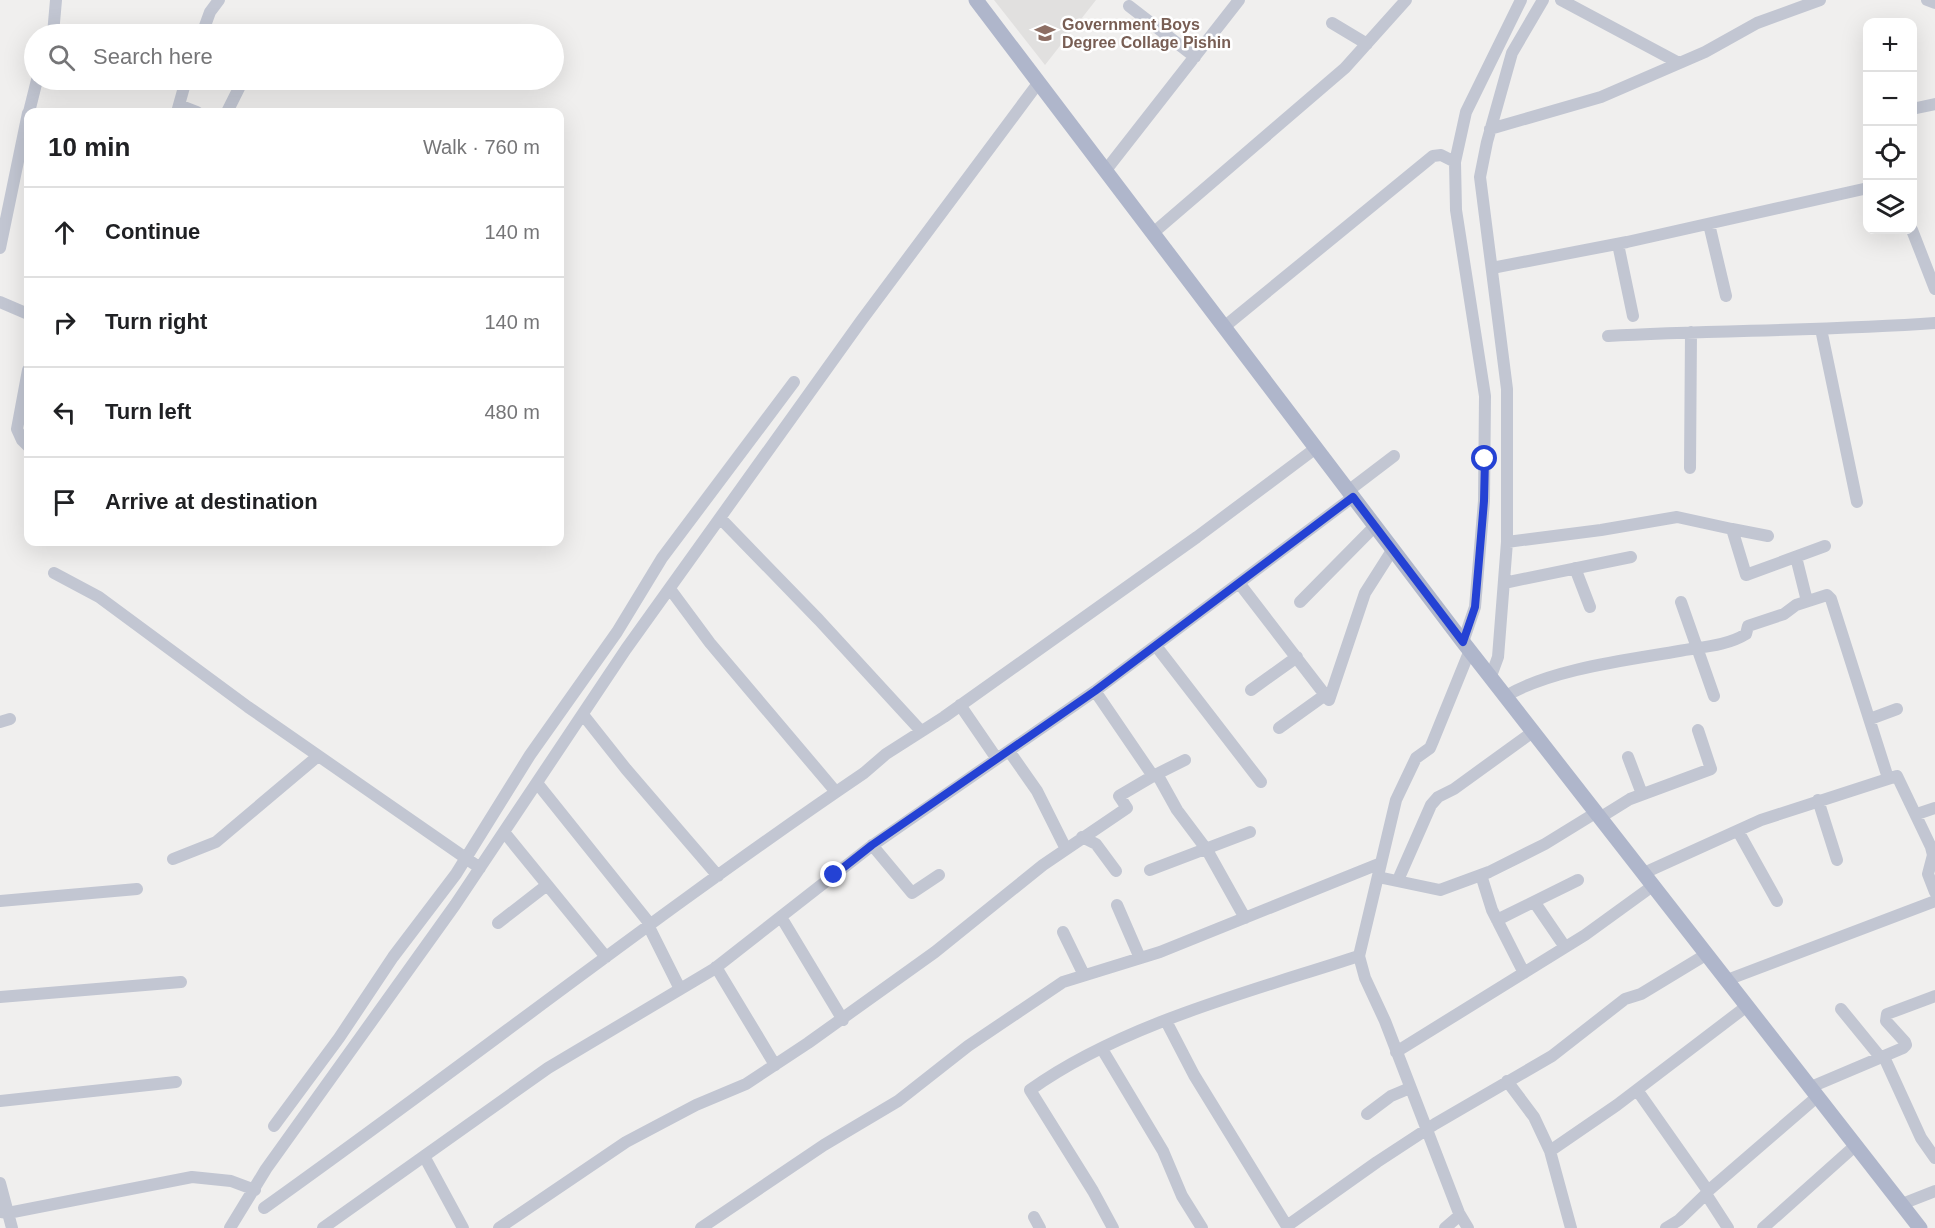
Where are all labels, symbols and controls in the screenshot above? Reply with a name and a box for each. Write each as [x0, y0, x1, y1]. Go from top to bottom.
place label: Government Boys Degree Collage Pishin [1062, 16, 1231, 51]
map controls [1863, 18, 1917, 234]
button: + [1863, 18, 1917, 72]
school or university icon: Government Boys Degree Collage Pishin [1033, 21, 1057, 45]
search box [24, 24, 564, 90]
icon: search [45, 41, 78, 74]
text: Search here [93, 44, 213, 69]
button: − [1863, 72, 1917, 126]
button: locate [1863, 126, 1917, 180]
text: 10 min [48, 132, 130, 162]
text: Walk · 760 m [423, 136, 540, 158]
button: layers [1863, 180, 1917, 234]
icon: ahead [48, 216, 81, 249]
text: Continue [105, 219, 200, 244]
text: 140 m [484, 221, 540, 243]
icon: right [48, 306, 81, 339]
text: Turn right [105, 309, 207, 334]
text: 140 m [484, 311, 540, 333]
icon: left [48, 396, 81, 429]
text: Turn left [105, 399, 191, 424]
text: 480 m [484, 401, 540, 423]
route start [1471, 445, 1497, 471]
icon: arrive [48, 486, 81, 519]
text: Arrive at destination [105, 489, 318, 514]
route end [820, 861, 846, 887]

